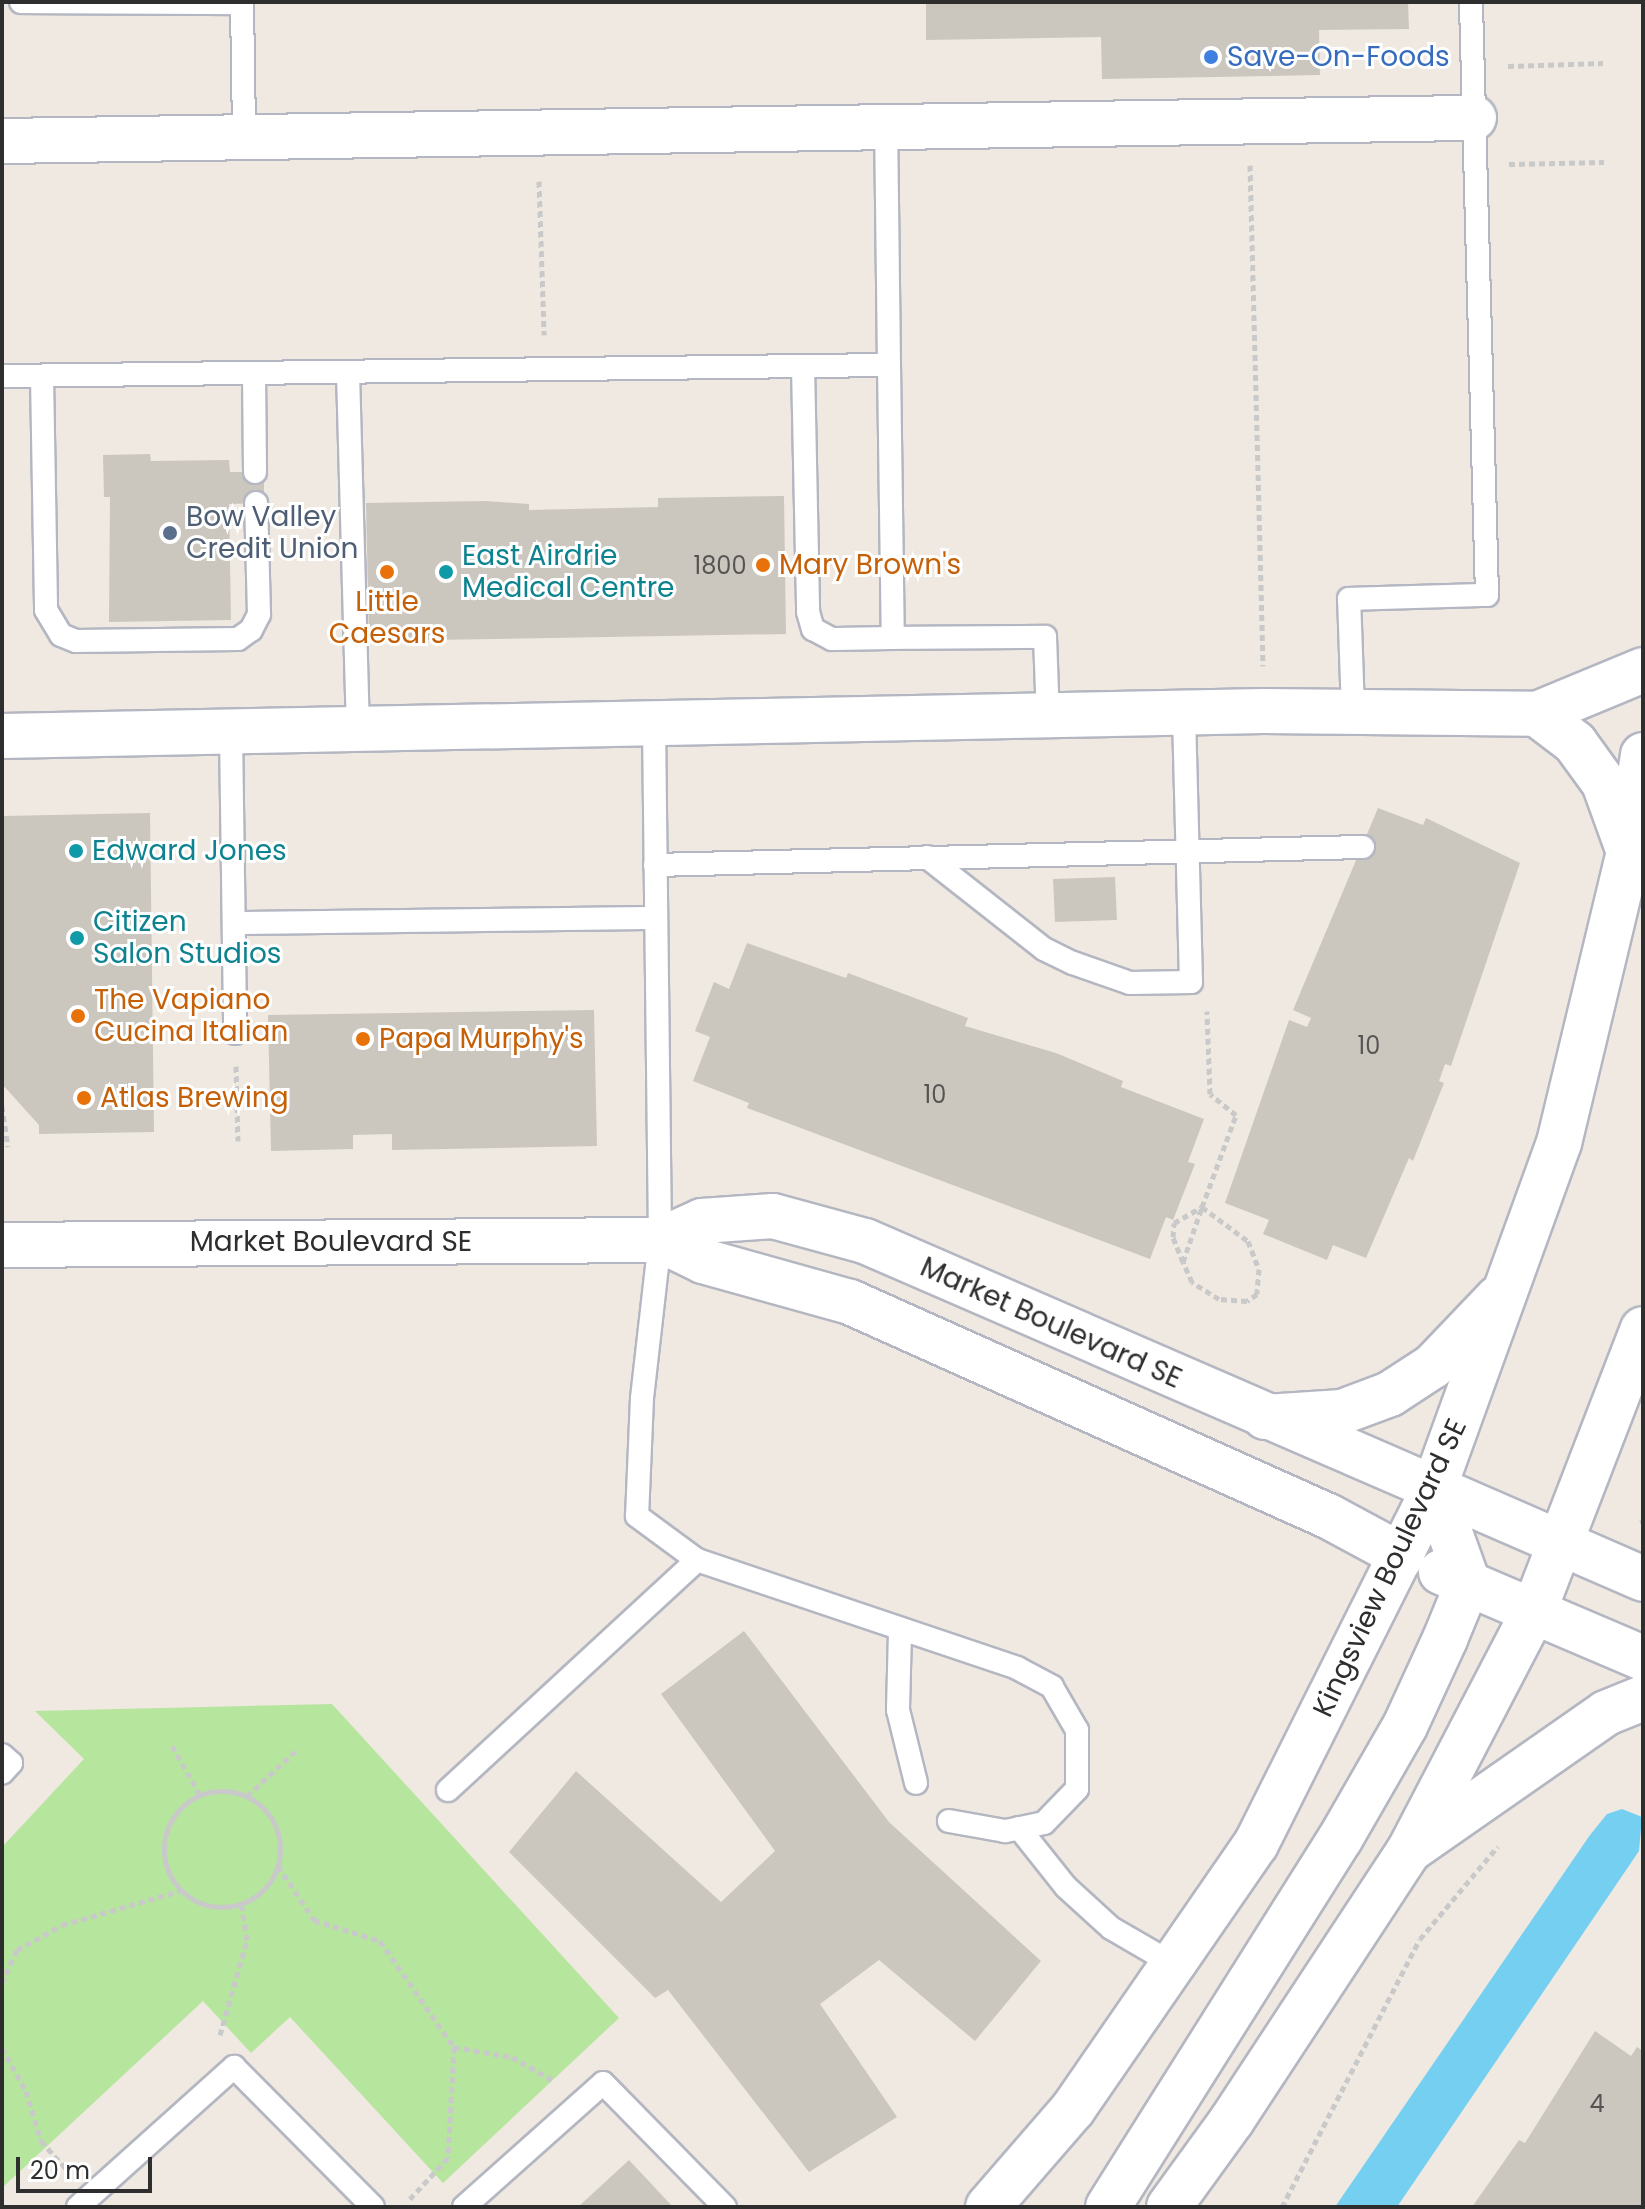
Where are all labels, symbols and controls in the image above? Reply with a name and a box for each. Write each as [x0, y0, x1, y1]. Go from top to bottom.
place label: Save-On-Foods [1227, 40, 1450, 74]
marker: Save-On-Foods [1202, 48, 1220, 66]
place label: Bow Valley Credit Union [186, 500, 358, 566]
marker: Bow Valley Credit Union [161, 524, 179, 542]
place label: East Airdrie Medical Centre [462, 539, 674, 605]
place label: Mary Brown's [779, 548, 961, 582]
house number: 1800 [694, 552, 746, 580]
marker: Mary Brown's [754, 556, 772, 574]
marker: Little Caesars [378, 563, 396, 581]
marker: East Airdrie Medical Centre [437, 563, 455, 581]
place label: Little Caesars [329, 585, 445, 651]
place label: Edward Jones [92, 834, 287, 868]
marker: Edward Jones [67, 842, 85, 860]
place label: Citizen Salon Studios [93, 905, 281, 971]
marker: Citizen Salon Studios [68, 929, 86, 947]
place label: The Vapiano Cucina Italian [94, 983, 288, 1049]
marker: The Vapiano Cucina Italian [69, 1007, 87, 1025]
place label: Papa Murphy's [379, 1022, 584, 1056]
marker: Papa Murphy's [354, 1030, 372, 1048]
house number: 10 [1358, 1032, 1380, 1060]
place label: Atlas Brewing [100, 1081, 289, 1115]
house number: 10 [924, 1081, 946, 1109]
marker: Atlas Brewing [75, 1089, 93, 1107]
street label: Market Boulevard SE [190, 1225, 472, 1259]
street label: Market Boulevard SE [915, 1250, 1187, 1396]
street label: Kingsview Boulevard SE [1306, 1414, 1474, 1722]
house number: 4 [1589, 2090, 1605, 2118]
scale bar [20, 2141, 156, 2191]
text: 20 m [30, 2154, 90, 2187]

